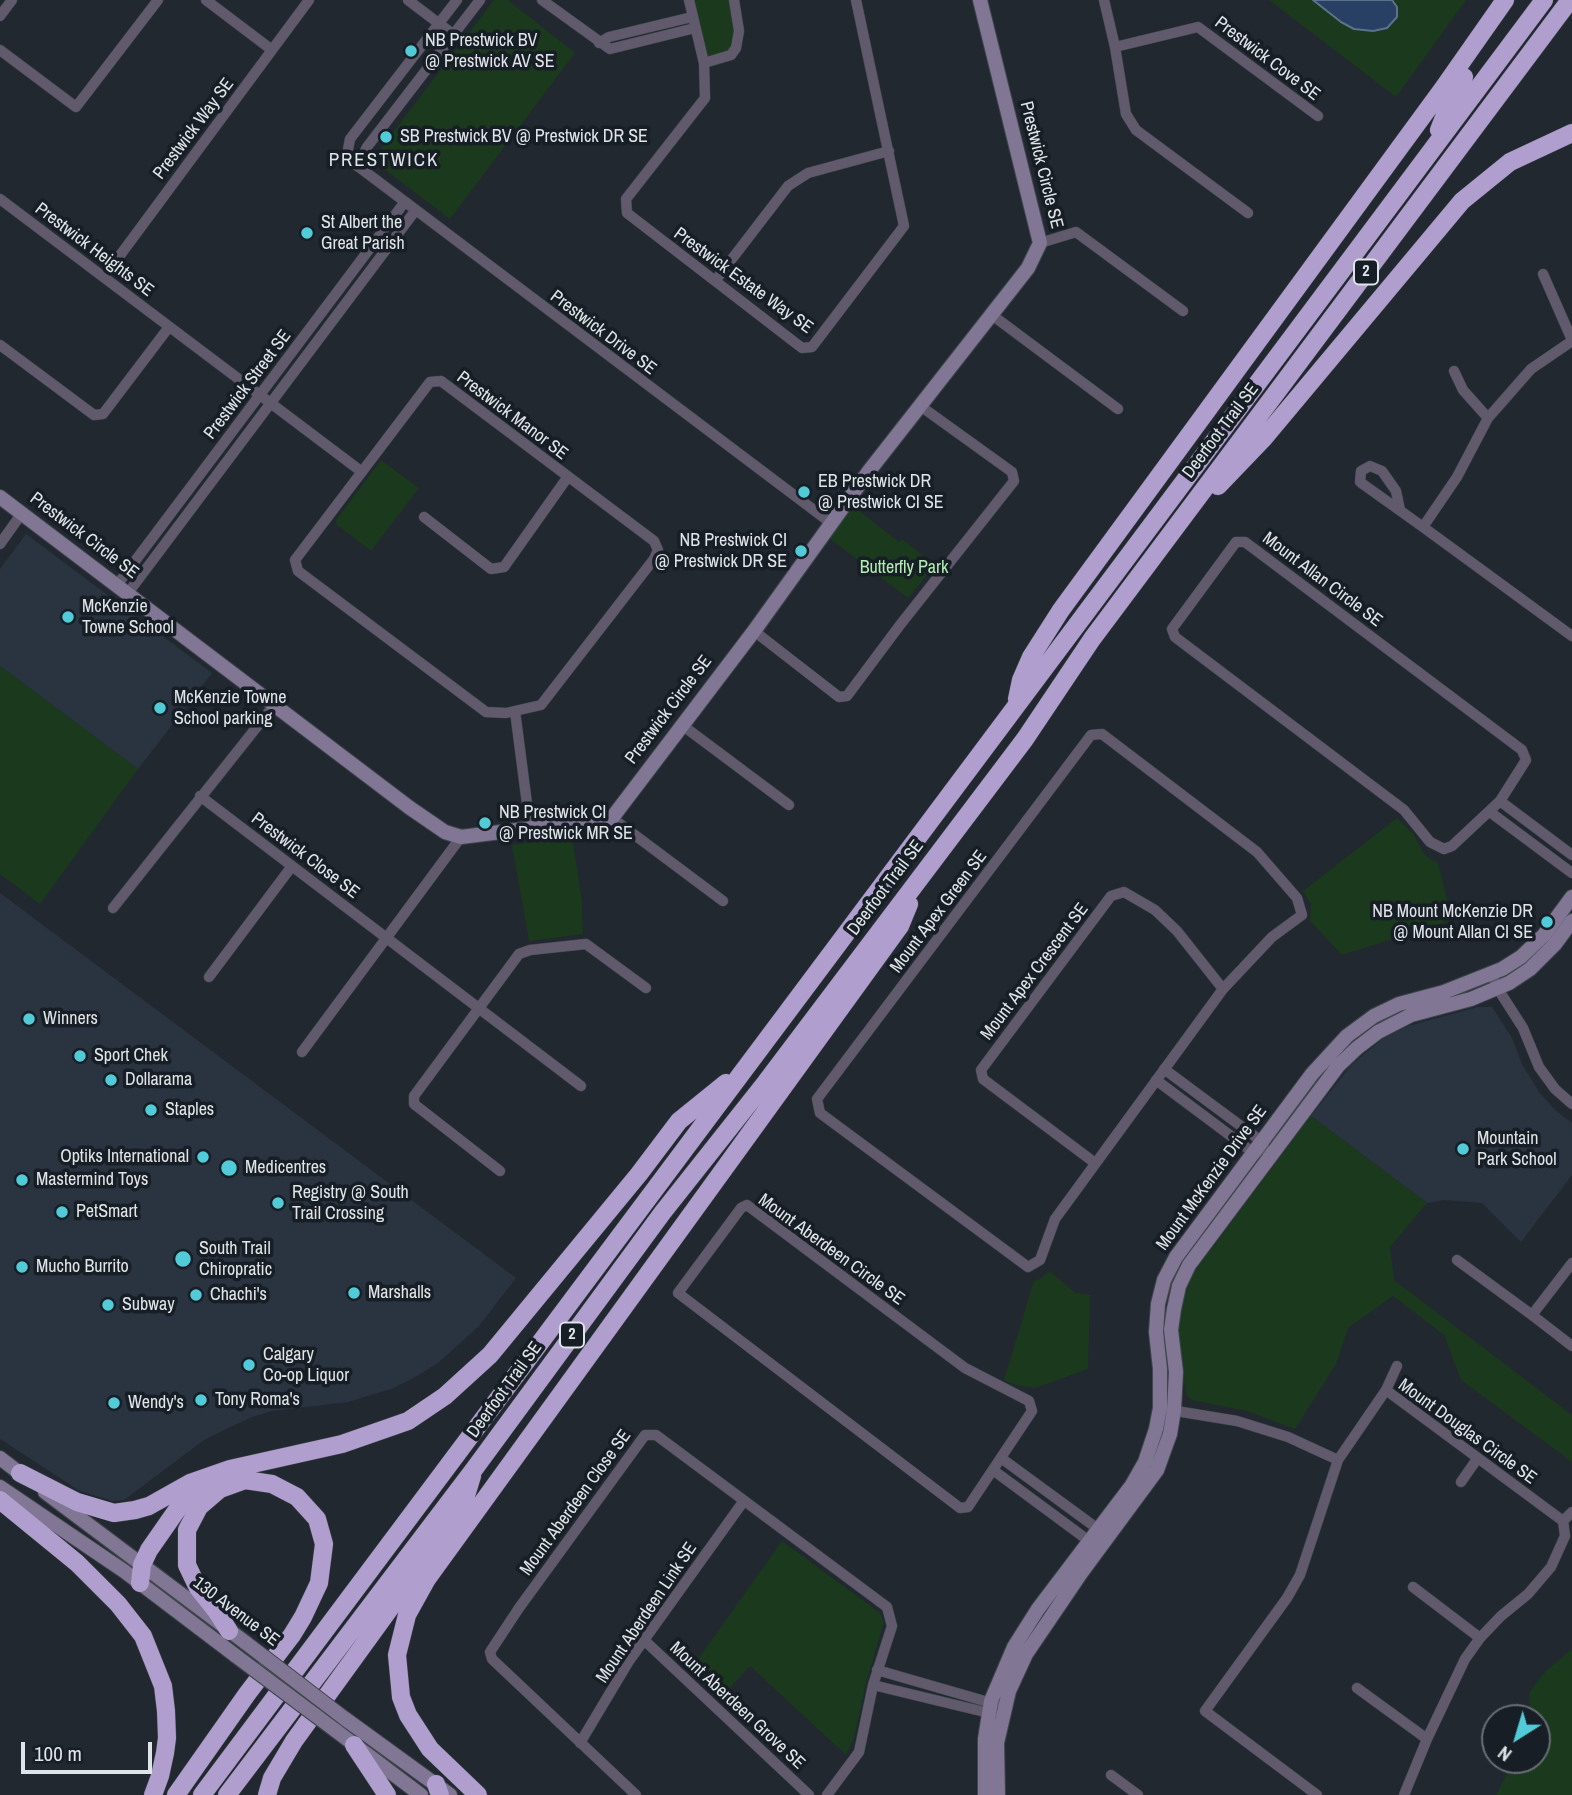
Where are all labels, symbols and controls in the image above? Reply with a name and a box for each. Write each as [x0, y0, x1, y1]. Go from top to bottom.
street label: Prestwick Cove SE [1210, 12, 1324, 106]
place label: NB Prestwick BV @ Prestwick AV SE [425, 30, 555, 72]
marker: NB Prestwick BV @ Prestwick AV SE [403, 43, 419, 59]
street label: Prestwick Way SE [149, 74, 239, 184]
street label: Prestwick Circle SE [1015, 99, 1067, 231]
place label: SB Prestwick BV @ Prestwick DR SE [400, 126, 648, 148]
marker: SB Prestwick BV @ Prestwick DR SE [378, 129, 394, 145]
district label: PRESTWICK [330, 150, 438, 172]
street label: Prestwick Heights SE [31, 198, 157, 302]
place label: St Albert the Great Parish [321, 212, 405, 255]
street label: Prestwick Estate Way SE [669, 223, 817, 339]
marker: St Albert the Great Parish [299, 225, 315, 241]
road number: 2 [1354, 260, 1378, 284]
street label: Prestwick Drive SE [546, 286, 660, 380]
street label: Prestwick Street SE [200, 326, 296, 444]
street label: Prestwick Manor SE [452, 367, 572, 465]
street label: Deerfoot Trail SE [1178, 379, 1264, 483]
place label: EB Prestwick DR @ Prestwick CI SE [818, 471, 944, 514]
marker: EB Prestwick DR @ Prestwick CI SE [796, 484, 812, 500]
street label: Prestwick Circle SE [25, 488, 143, 584]
street label: Mount Allan Circle SE [1258, 528, 1386, 632]
place label: NB Prestwick CI @ Prestwick DR SE [655, 530, 787, 572]
marker: NB Prestwick CI @ Prestwick DR SE [793, 543, 809, 559]
park label: Butterfly Park [860, 557, 948, 579]
place label: McKenzie Towne School [82, 596, 174, 638]
marker: McKenzie Towne School [60, 609, 76, 625]
street label: Prestwick Circle SE [621, 651, 717, 769]
place label: McKenzie Towne School parking [174, 687, 286, 730]
marker: McKenzie Towne School parking [152, 700, 168, 716]
place label: NB Prestwick CI @ Prestwick MR SE [499, 802, 633, 844]
street label: Prestwick Close SE [247, 808, 363, 904]
marker: NB Prestwick CI @ Prestwick MR SE [477, 815, 493, 831]
street label: Deerfoot Trail SE [843, 836, 929, 940]
street label: Mount Apex Green SE [886, 847, 992, 977]
street label: Mount Apex Crescent SE [977, 899, 1093, 1045]
place label: NB Mount McKenzie DR @ Mount Allan CI SE [1372, 901, 1533, 944]
marker: NB Mount McKenzie DR @ Mount Allan CI SE [1539, 914, 1555, 930]
place label: Winners [43, 1008, 98, 1030]
marker: Winners [21, 1011, 37, 1027]
place label: Sport Chek [94, 1045, 168, 1067]
marker: Sport Chek [72, 1048, 88, 1064]
place label: Dollarama [125, 1069, 192, 1091]
marker: Dollarama [103, 1072, 119, 1088]
place label: Staples [165, 1099, 214, 1121]
street label: Mount McKenzie Drive SE [1152, 1101, 1272, 1255]
marker: Staples [143, 1102, 159, 1118]
place label: Mountain Park School [1477, 1128, 1557, 1170]
marker: Mountain Park School [1455, 1141, 1471, 1157]
place label: Optiks International [60, 1146, 189, 1168]
marker: Optiks International [195, 1149, 211, 1165]
place label: Medicentres [245, 1157, 326, 1179]
marker: Medicentres [219, 1158, 239, 1178]
place label: Mastermind Toys [36, 1169, 148, 1191]
marker: Mastermind Toys [14, 1172, 30, 1188]
place label: Registry @ South Trail Crossing [292, 1182, 409, 1224]
street label: Mount Aberdeen Circle SE [754, 1190, 908, 1310]
marker: Registry @ South Trail Crossing [270, 1195, 286, 1211]
place label: PetSmart [76, 1201, 138, 1223]
marker: PetSmart [54, 1204, 70, 1220]
place label: South Trail Chiropratic [199, 1238, 272, 1280]
marker: South Trail Chiropratic [173, 1249, 193, 1269]
place label: Mucho Burrito [36, 1256, 129, 1278]
marker: Mucho Burrito [14, 1259, 30, 1275]
place label: Marshalls [368, 1282, 431, 1304]
place label: Chachi's [210, 1284, 267, 1306]
marker: Marshalls [346, 1285, 362, 1301]
marker: Chachi's [188, 1287, 204, 1303]
place label: Subway [122, 1294, 175, 1316]
marker: Subway [100, 1297, 116, 1313]
road number: 2 [560, 1322, 584, 1348]
street label: Deerfoot Trail SE [463, 1338, 547, 1442]
place label: Calgary Co-op Liquor [263, 1344, 349, 1386]
marker: Calgary Co-op Liquor [241, 1357, 257, 1373]
street label: Mount Douglas Circle SE [1394, 1375, 1540, 1489]
place label: Tony Roma's [215, 1389, 300, 1411]
place label: Wendy's [128, 1392, 184, 1414]
marker: Tony Roma's [193, 1392, 209, 1408]
marker: Wendy's [106, 1395, 122, 1411]
street label: Mount Aberdeen Close SE [516, 1426, 636, 1580]
street label: Mount Aberdeen Link SE [592, 1539, 702, 1687]
street label: 130 Avenue SE [189, 1573, 283, 1651]
street label: Mount Aberdeen Grove SE [665, 1638, 809, 1774]
north arrow [1481, 1704, 1551, 1774]
scale bar [24, 1728, 156, 1772]
text: 100 m [34, 1739, 82, 1768]
text: N [1492, 1740, 1517, 1768]

